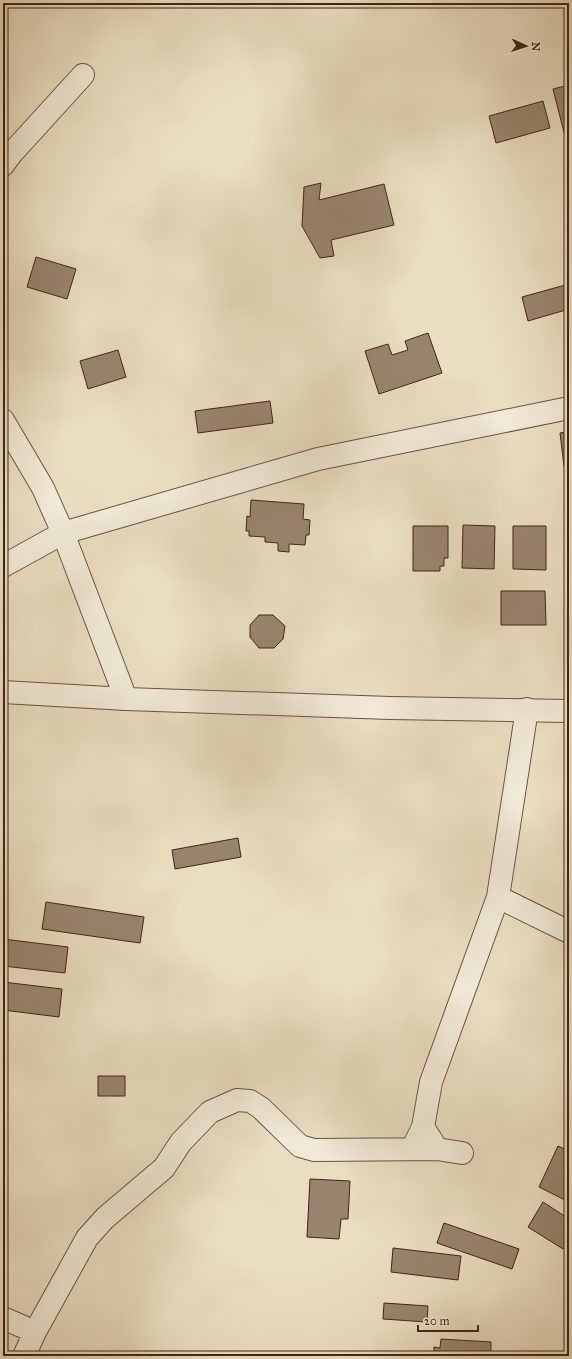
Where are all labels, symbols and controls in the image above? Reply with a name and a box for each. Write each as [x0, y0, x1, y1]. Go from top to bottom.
north arrow [506, 26, 546, 66]
text: N [529, 41, 542, 52]
scale bar [418, 1307, 478, 1333]
text: 20 m [424, 1314, 450, 1328]

